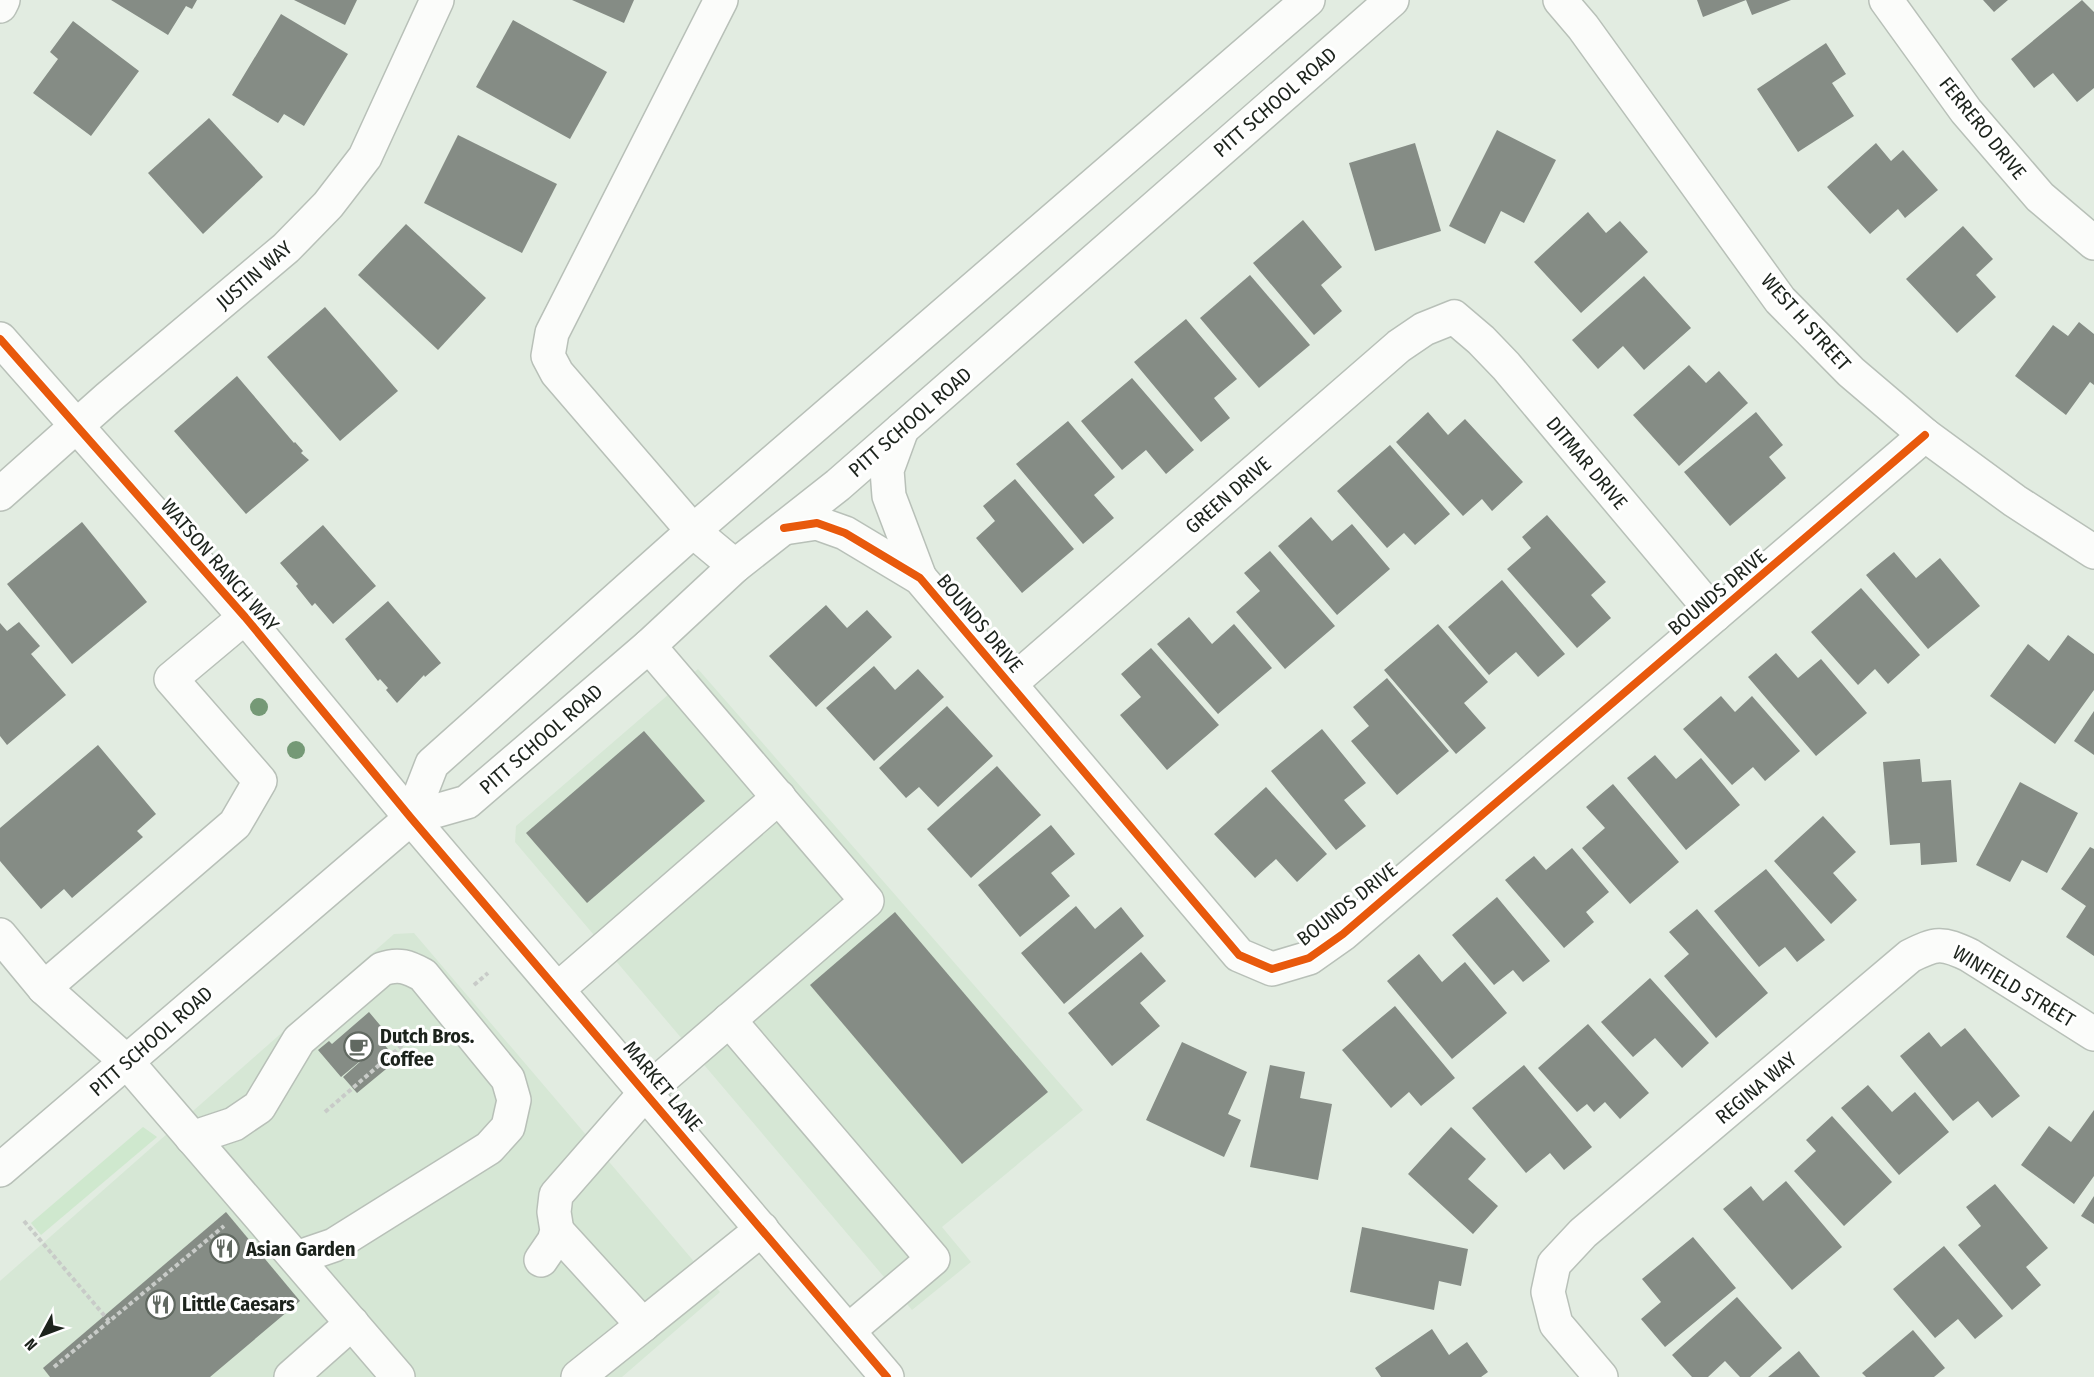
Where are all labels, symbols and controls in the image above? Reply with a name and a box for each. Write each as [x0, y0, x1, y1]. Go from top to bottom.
street label: PITT SCHOOL ROAD [1209, 42, 1341, 162]
street label: FERRERO DRIVE [1934, 72, 2032, 184]
street label: JUSTIN WAY [211, 236, 297, 314]
street label: WEST H STREET [1756, 269, 1856, 376]
street label: PITT SCHOOL ROAD [844, 362, 976, 482]
street label: DITMAR DRIVE [1541, 412, 1633, 514]
street label: GREEN DRIVE [1180, 451, 1276, 539]
street label: WATSON RANCH WAY [156, 494, 284, 636]
street label: BOUNDS DRIVE [1663, 544, 1771, 640]
street label: BOUNDS DRIVE [932, 569, 1028, 677]
street label: PITT SCHOOL ROAD [475, 679, 607, 799]
street label: BOUNDS DRIVE [1292, 857, 1402, 951]
street label: WINFIELD STREET [1948, 940, 2080, 1032]
street label: PITT SCHOOL ROAD [85, 981, 217, 1101]
place label: Dutch Bros. Coffee [380, 1024, 475, 1071]
cafe icon: Dutch Bros. Coffee [343, 1031, 375, 1063]
street label: MARKET LANE [618, 1036, 708, 1136]
street label: REGINA WAY [1711, 1047, 1801, 1129]
restaurant icon: Asian Garden [209, 1233, 241, 1265]
place label: Asian Garden [245, 1237, 355, 1261]
restaurant icon: Little Caesars [145, 1288, 177, 1320]
place label: Little Caesars [182, 1292, 295, 1316]
north arrow [12, 1305, 72, 1365]
text: N [21, 1335, 41, 1354]

